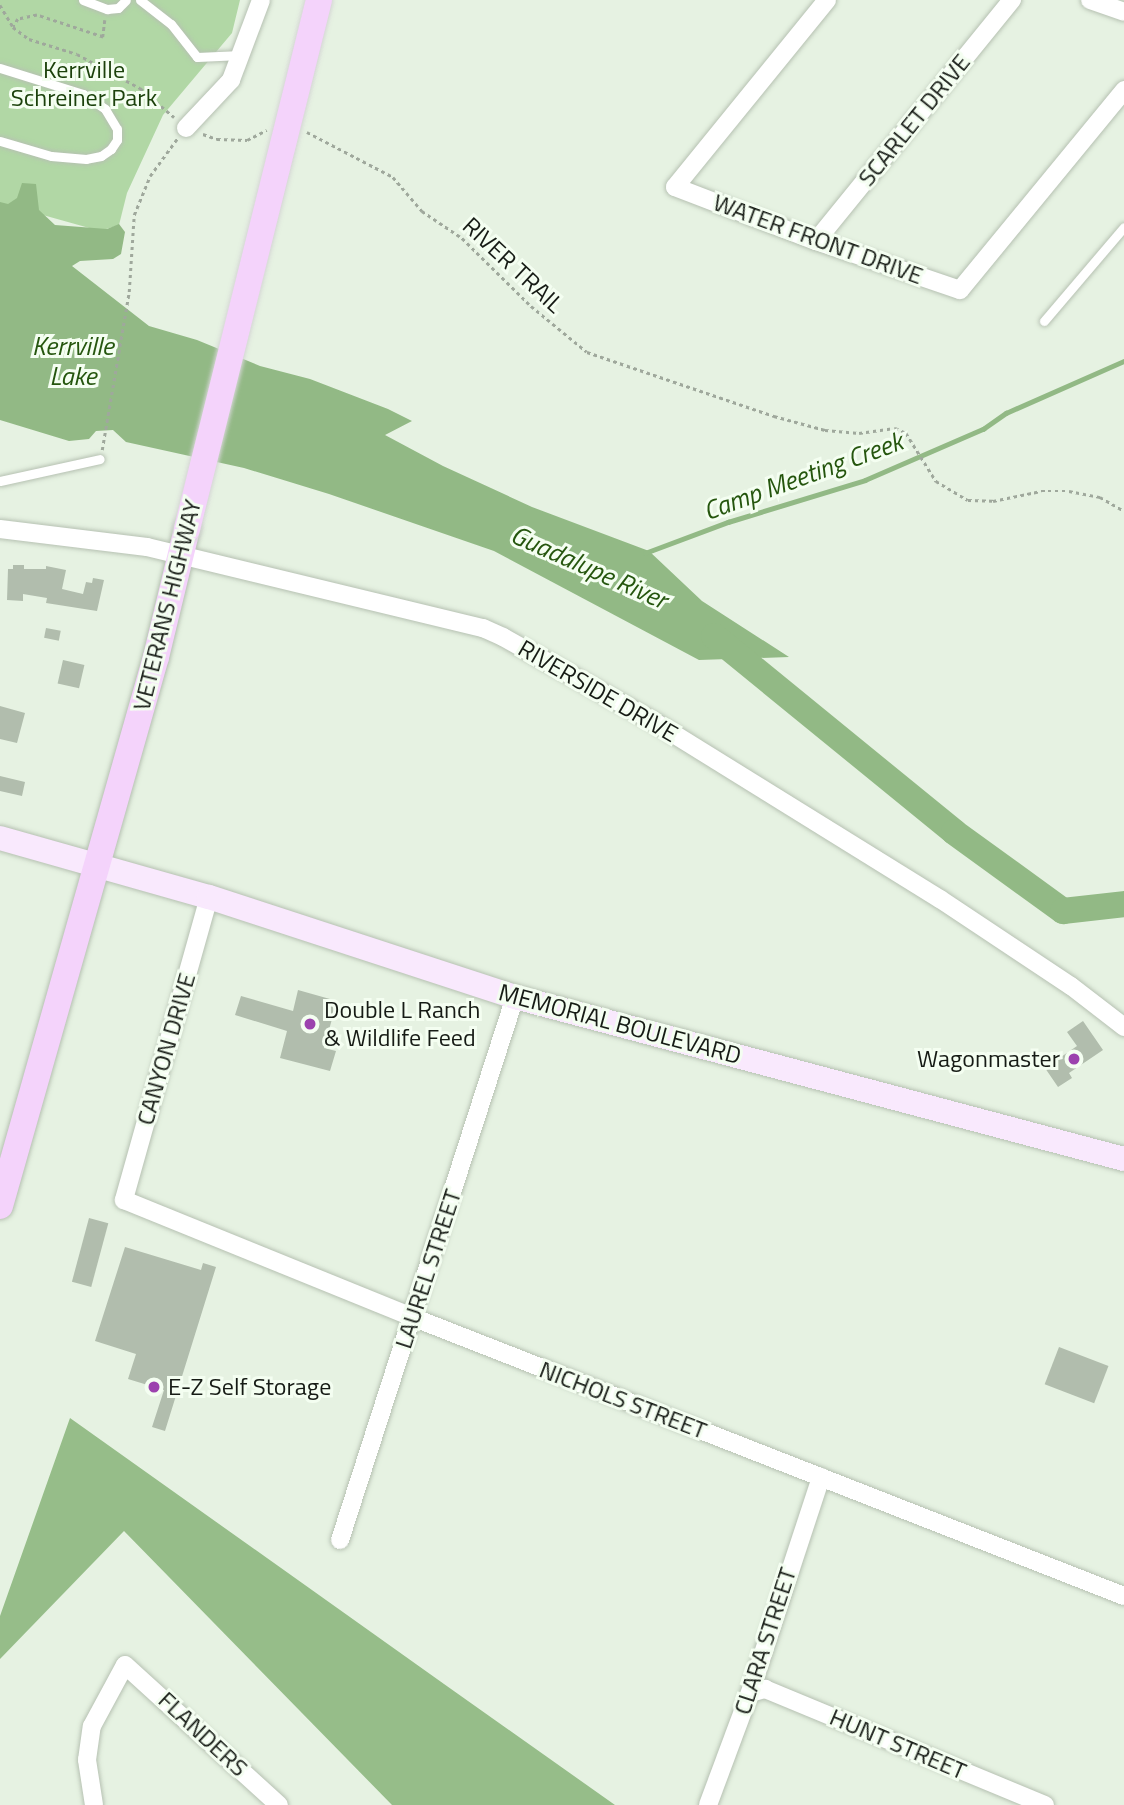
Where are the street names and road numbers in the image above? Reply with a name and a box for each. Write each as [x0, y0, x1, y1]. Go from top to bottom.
street label: SCARLET DRIVE [852, 48, 976, 192]
street label: WATER FRONT DRIVE [709, 188, 927, 290]
street label: RIVER TRAIL [457, 211, 569, 319]
street label: VETERANS HIGHWAY [127, 497, 207, 713]
street label: RIVERSIDE DRIVE [513, 634, 683, 748]
street label: CANYON DRIVE [131, 970, 201, 1128]
street label: MEMORIAL BOULEVARD [496, 978, 744, 1070]
street label: LAUREL STREET [389, 1186, 467, 1352]
street label: NICHOLS STREET [535, 1355, 711, 1445]
street label: CLARA STREET [728, 1564, 802, 1718]
street label: FLANDERS [153, 1686, 253, 1782]
street label: HUNT STREET [825, 1702, 971, 1786]

